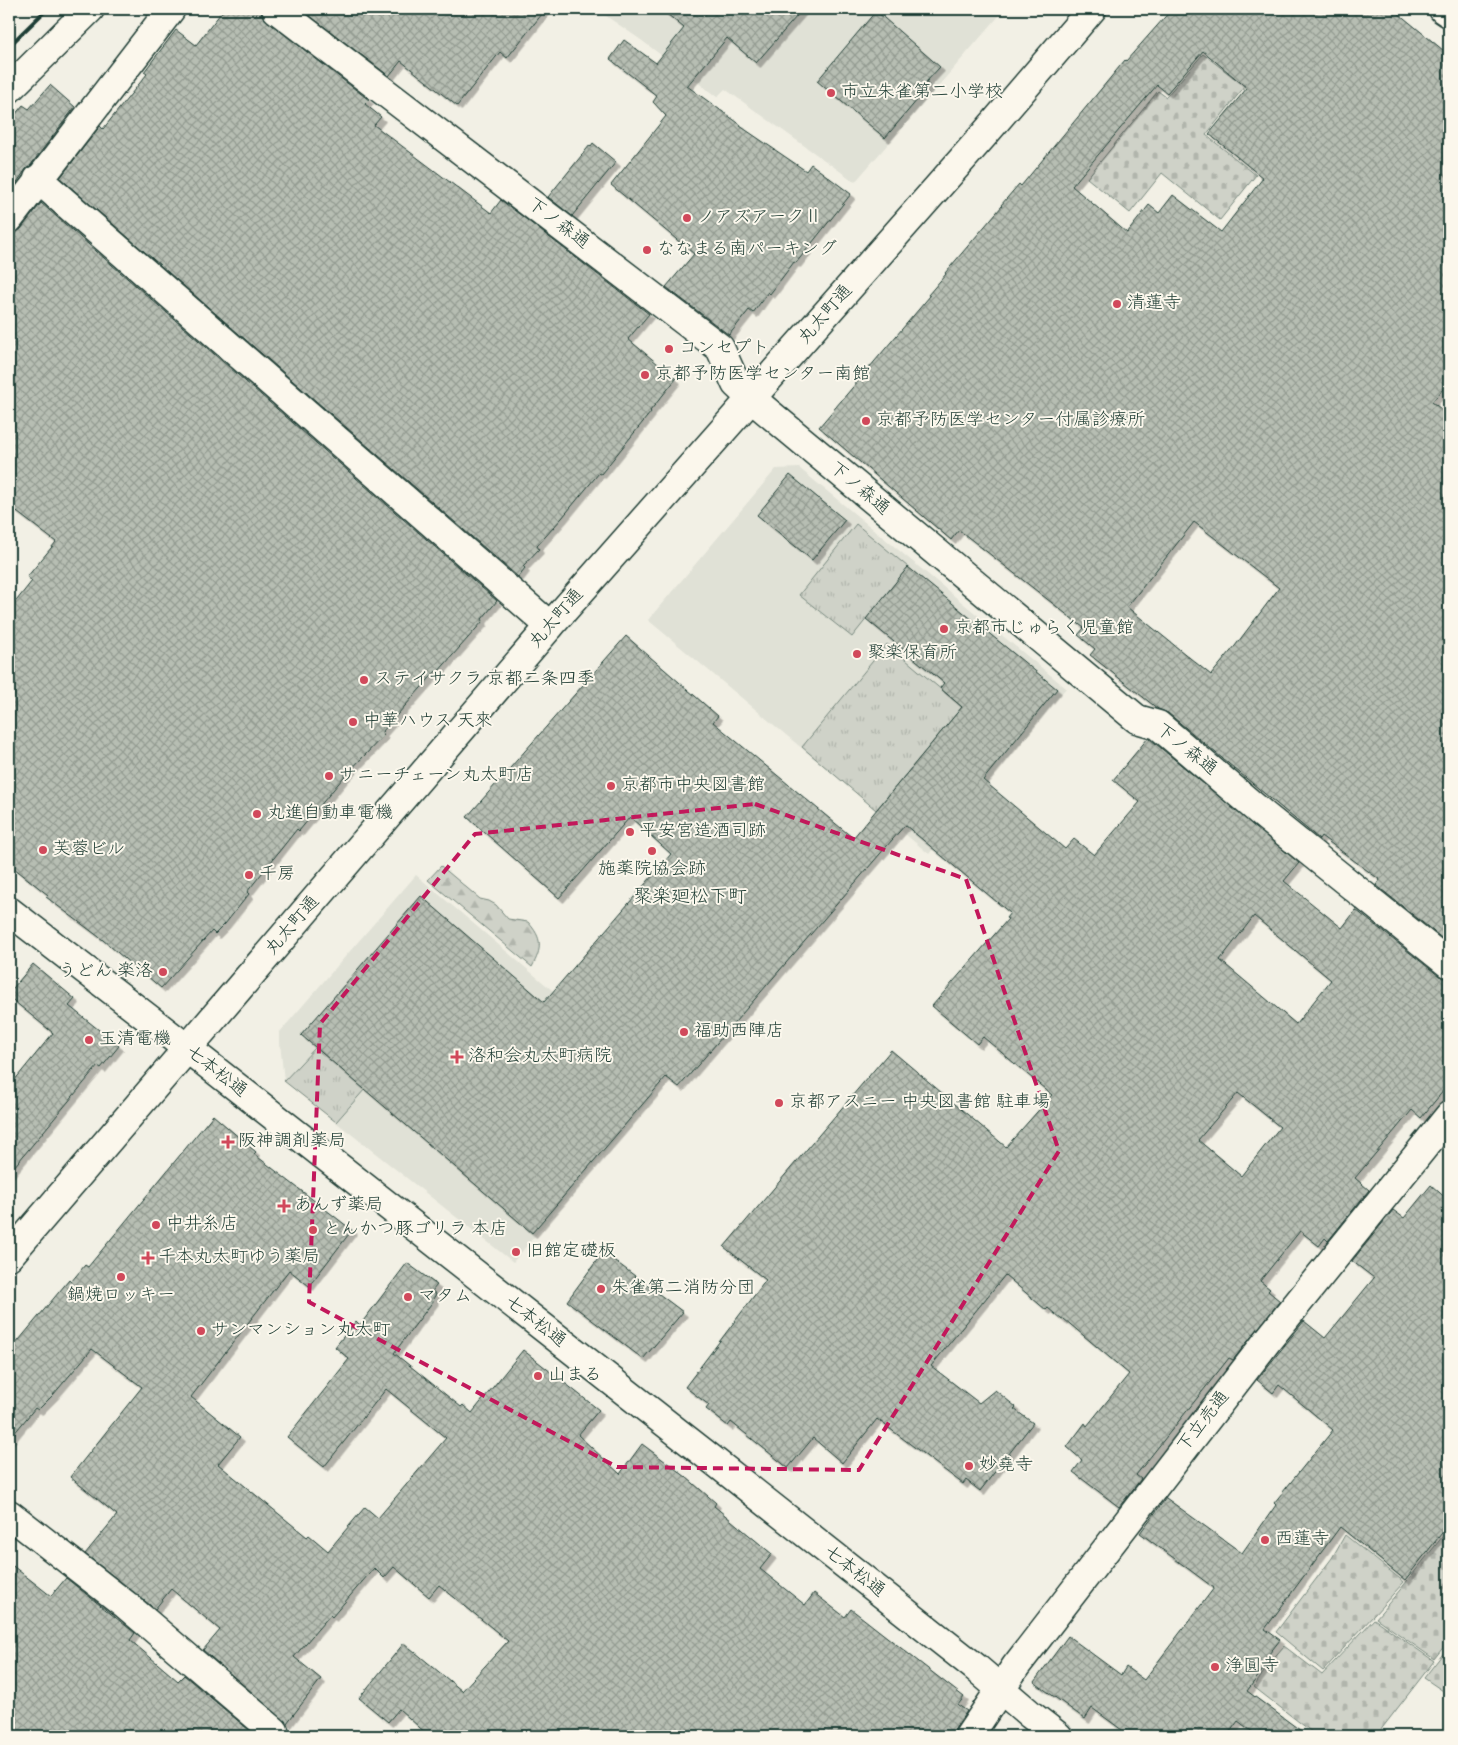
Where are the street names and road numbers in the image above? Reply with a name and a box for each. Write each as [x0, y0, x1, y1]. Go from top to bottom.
street label: 下ノ森通 [521, 192, 595, 256]
street label: 丸太町通 [793, 279, 859, 351]
street label: 下ノ森通 [823, 456, 895, 522]
street label: 丸太町通 [524, 583, 590, 655]
street label: 下ノ森通 [1150, 718, 1222, 782]
street label: 丸太町通 [260, 890, 326, 962]
street label: 七本松通 [180, 1040, 252, 1104]
street label: 七本松通 [499, 1290, 571, 1354]
street label: 下立売通 [1172, 1386, 1236, 1458]
street label: 七本松通 [818, 1540, 890, 1604]

